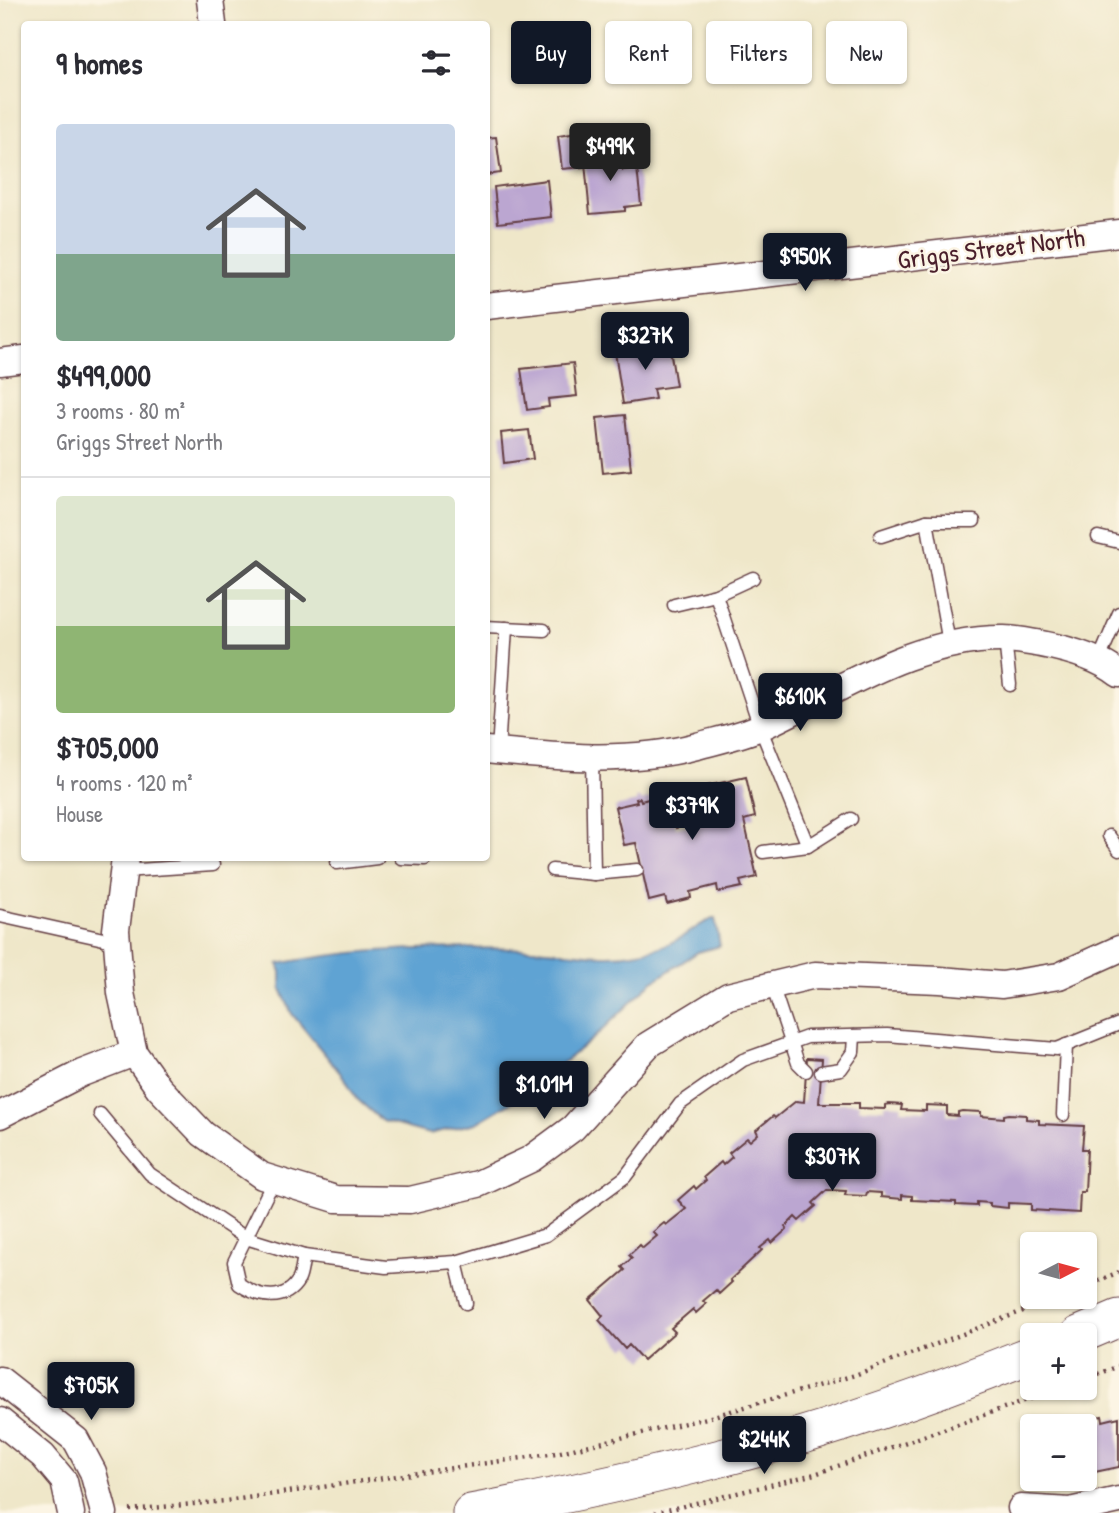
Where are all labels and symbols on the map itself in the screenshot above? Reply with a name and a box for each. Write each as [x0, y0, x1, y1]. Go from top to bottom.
pin: $499K [561, 124, 659, 183]
street label: Griggs Street North [895, 219, 1087, 277]
pin: $950K [756, 233, 854, 293]
pin: $327K [596, 312, 694, 372]
pin: $610K [751, 674, 849, 733]
pin: $379K [643, 782, 741, 842]
pin: $1.01M [487, 1062, 601, 1121]
pin: $307K [783, 1134, 881, 1193]
north arrow [1020, 1232, 1097, 1309]
pin: $705K [42, 1362, 140, 1422]
pin: $244K [715, 1416, 813, 1476]

